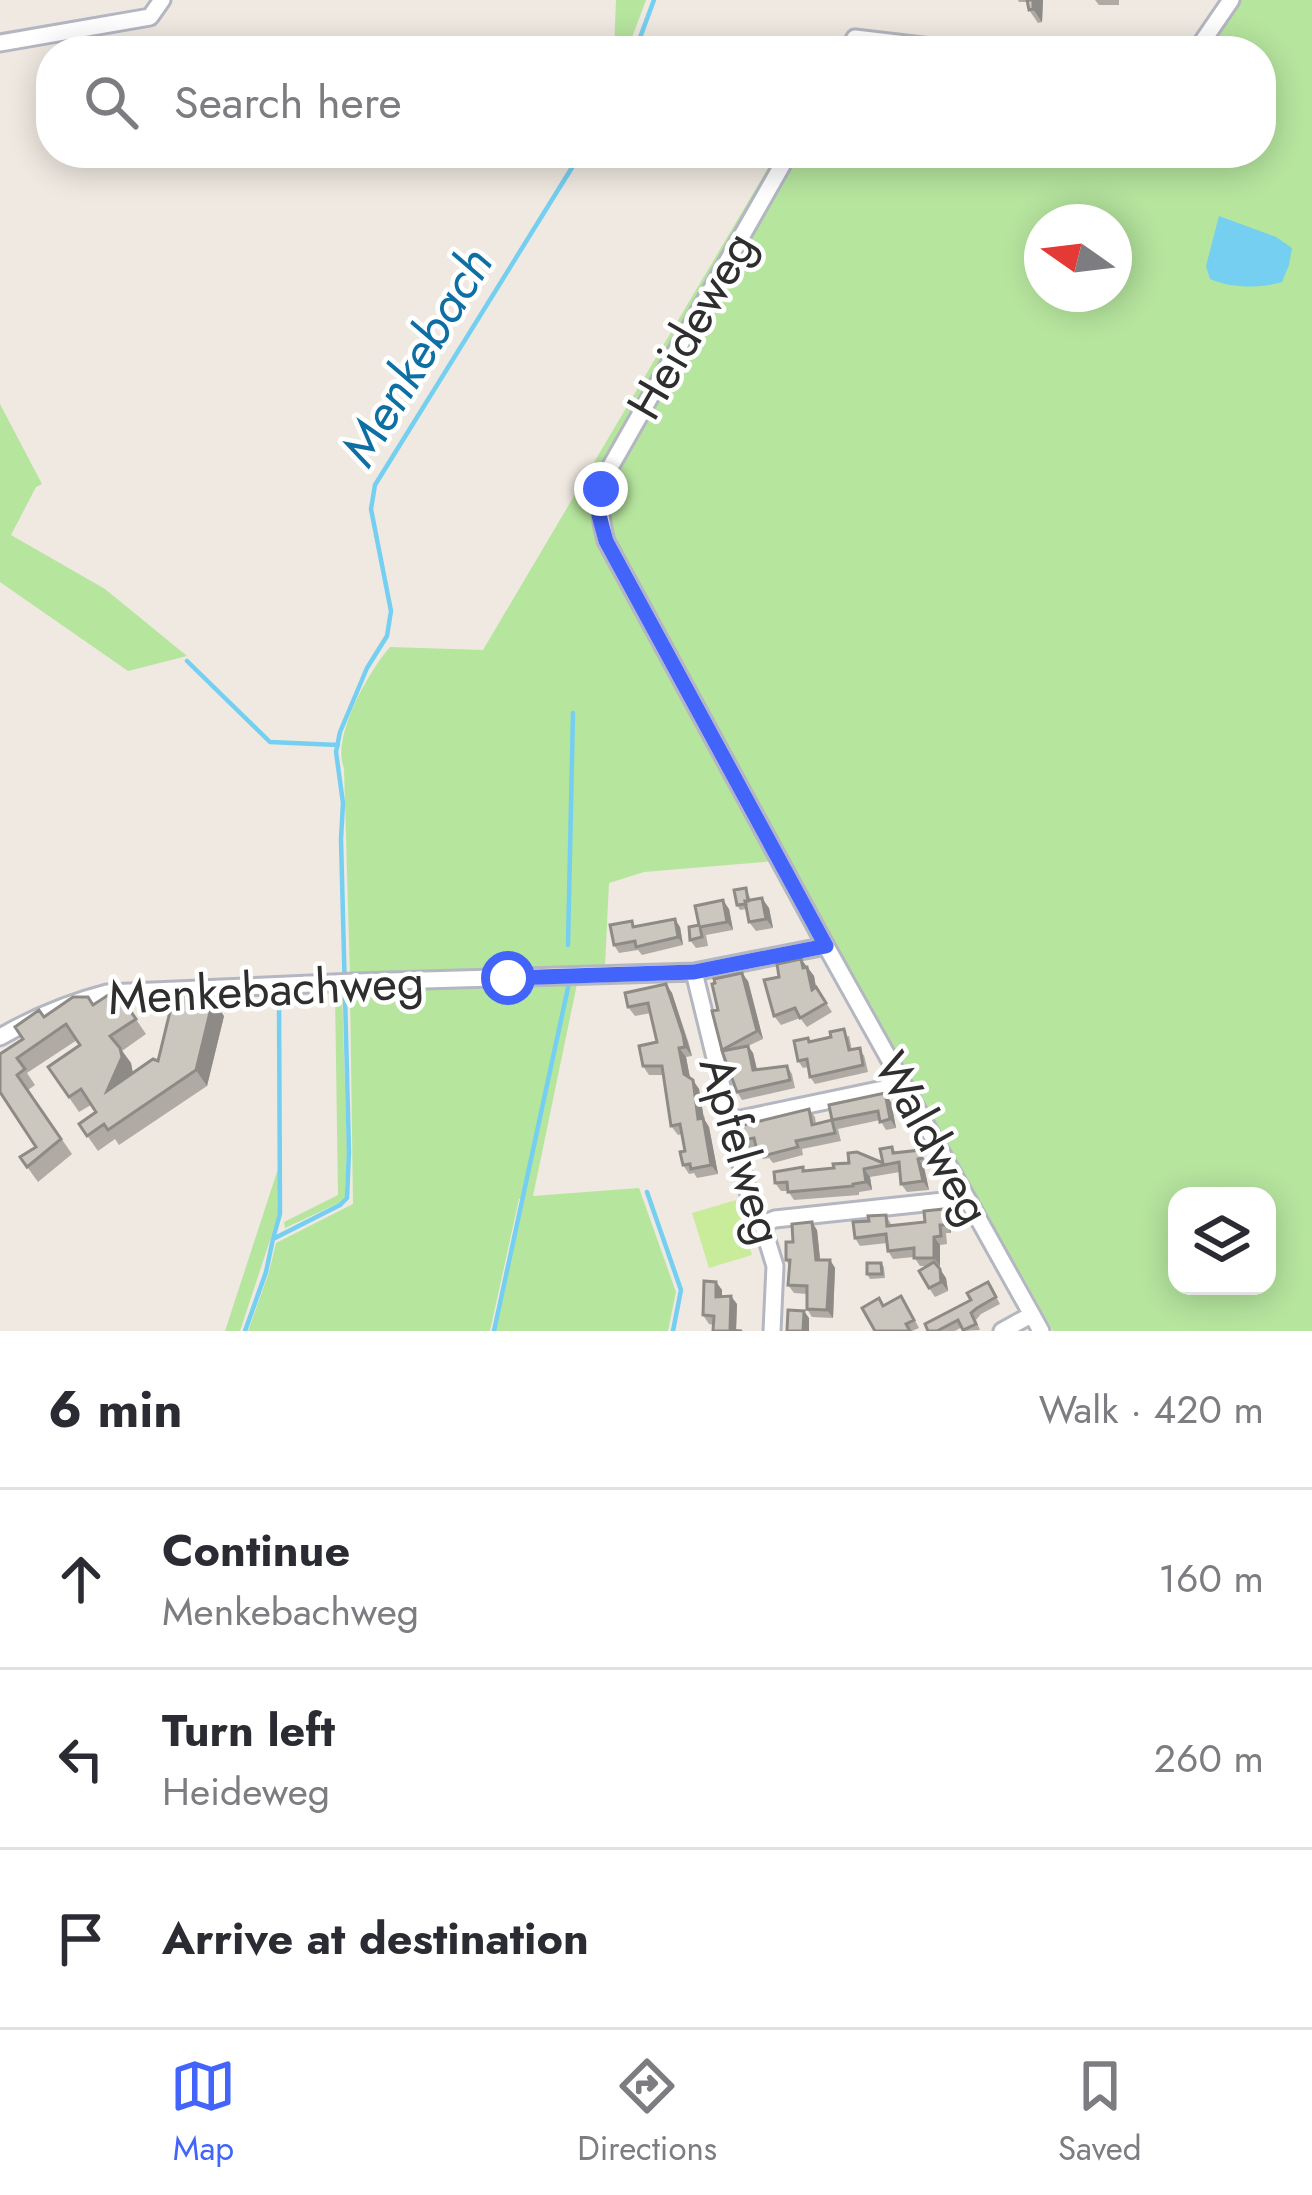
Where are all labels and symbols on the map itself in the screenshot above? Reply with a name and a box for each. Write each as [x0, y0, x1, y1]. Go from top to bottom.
north arrow [1024, 204, 1132, 312]
street label: Heideweg [610, 218, 773, 432]
water label: Menkebach [321, 232, 511, 480]
route end [574, 462, 628, 516]
street label: Menkebachweg [106, 947, 426, 1032]
route start [481, 951, 535, 1005]
street label: Waldweg [857, 1039, 1008, 1237]
street label: Apfelweg [682, 1048, 801, 1252]

